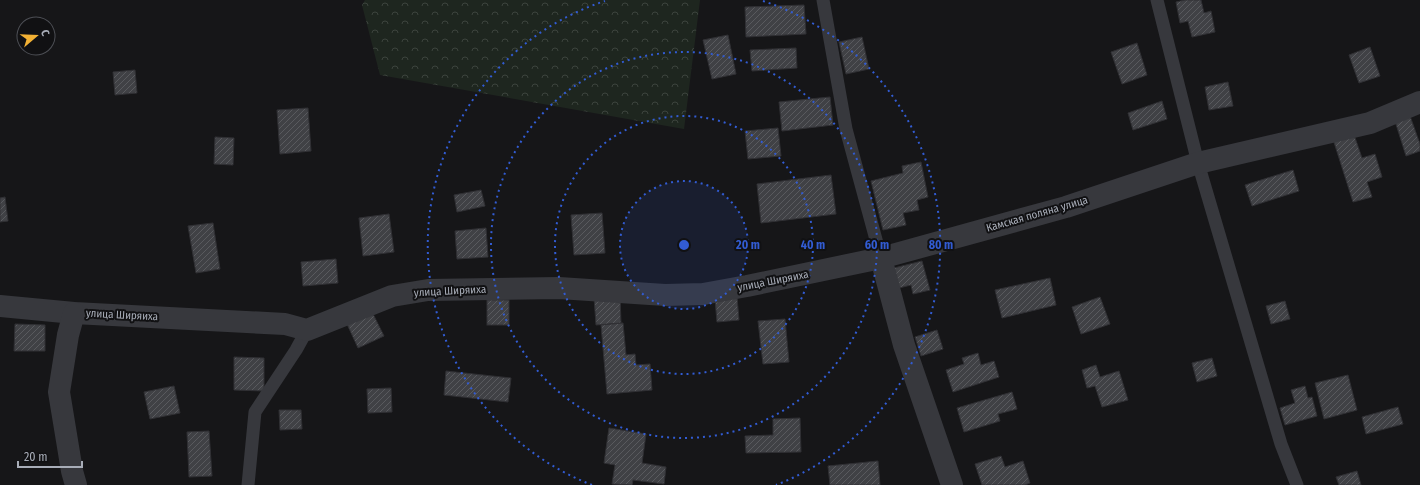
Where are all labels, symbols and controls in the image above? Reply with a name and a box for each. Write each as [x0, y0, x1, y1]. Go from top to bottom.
north arrow [16, 16, 56, 56]
text: С [38, 28, 52, 38]
street label: Камская поляна улица [985, 193, 1089, 235]
centre of rings [677, 238, 691, 252]
text: 20 m [735, 238, 760, 252]
text: 40 m [801, 238, 825, 252]
text: 60 m [865, 238, 889, 252]
text: 80 m [929, 238, 953, 252]
street label: улица Ширяиха [736, 268, 810, 294]
street label: улица Ширяиха [414, 283, 486, 299]
street label: улица Ширяиха [86, 307, 158, 323]
scale bar [18, 443, 82, 469]
text: 20 m [24, 450, 48, 464]

